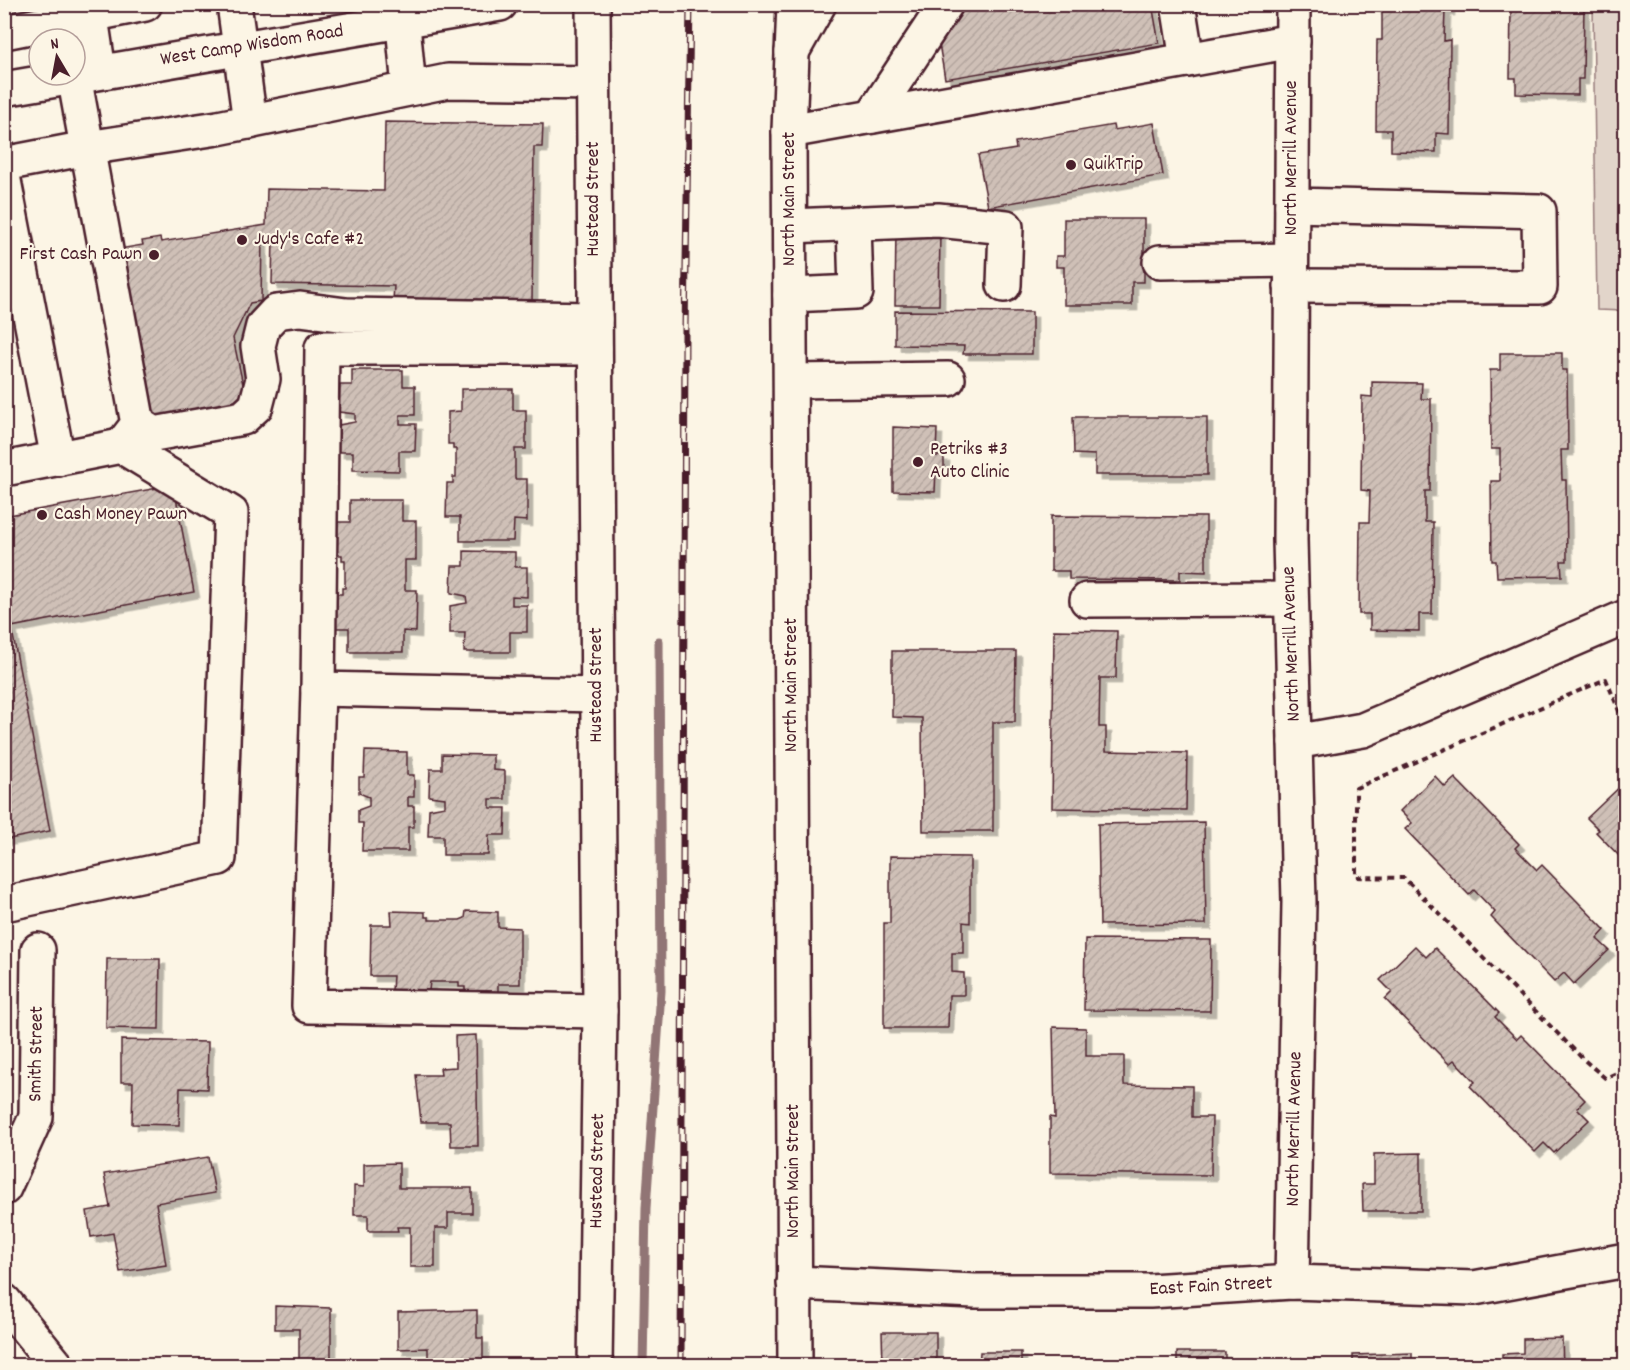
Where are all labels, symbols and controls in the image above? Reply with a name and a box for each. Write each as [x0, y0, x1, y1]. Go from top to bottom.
street label: West Camp Wisdom Road [158, 18, 346, 74]
north arrow [27, 27, 87, 87]
text: N [49, 33, 61, 57]
street label: North Merrill Avenue [1278, 80, 1306, 236]
street label: North Main Street [776, 132, 804, 266]
street label: Hustead Street [580, 141, 608, 257]
place label: QuikTrip [1083, 151, 1143, 179]
marker: QuikTrip [1064, 158, 1078, 172]
place label: Judy's Cafe #2 [254, 226, 364, 254]
marker: Judy's Cafe #2 [235, 233, 249, 247]
place label: First Cash Pawn [20, 241, 142, 269]
marker: First Cash Pawn [147, 248, 161, 262]
place label: Petriks #3 Auto Clinic [930, 436, 1010, 487]
marker: Petriks #3 Auto Clinic [911, 455, 925, 469]
place label: Cash Money Pawn [54, 501, 187, 529]
marker: Cash Money Pawn [35, 508, 49, 522]
street label: North Merrill Avenue [1275, 566, 1309, 722]
street label: North Main Street [778, 618, 806, 752]
street label: Hustead Street [583, 627, 611, 743]
street label: Smith Street [22, 1006, 52, 1102]
street label: North Merrill Avenue [1280, 1051, 1310, 1207]
street label: North Main Street [780, 1104, 808, 1238]
street label: Hustead Street [583, 1113, 613, 1229]
street label: East Fain Street [1149, 1270, 1273, 1304]

